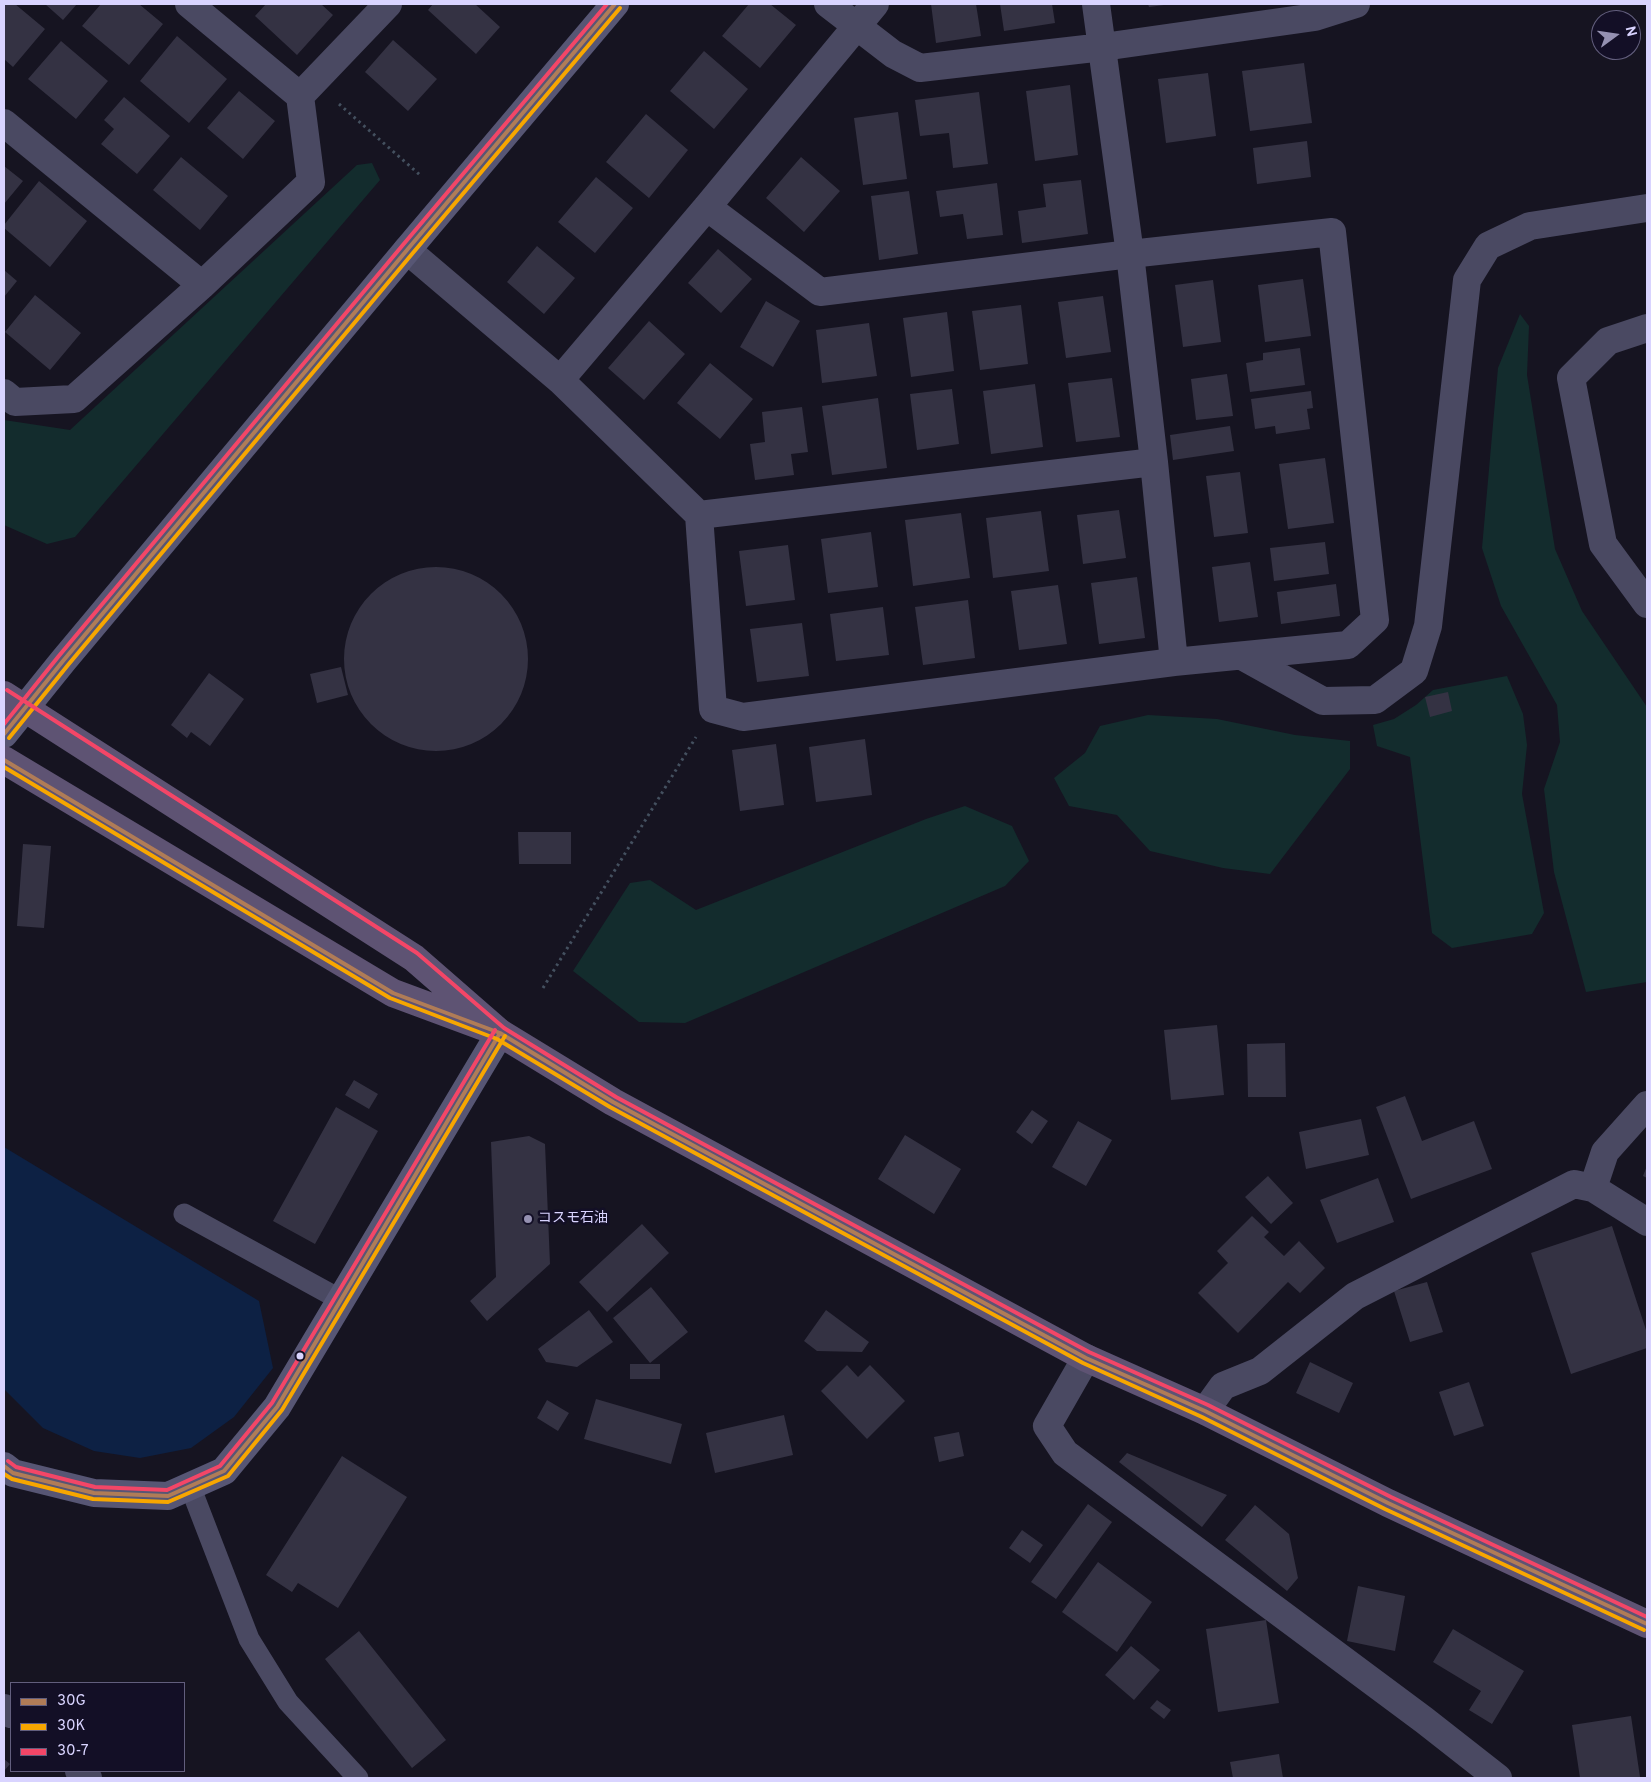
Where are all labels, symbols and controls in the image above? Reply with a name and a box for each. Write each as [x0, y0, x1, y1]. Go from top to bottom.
north arrow [1591, 10, 1641, 60]
text: N [1621, 25, 1640, 38]
place label: コスモ石油 [538, 1211, 608, 1227]
marker: コスモ石油 [522, 1213, 534, 1225]
unlabelled marker [295, 1351, 305, 1361]
legend [10, 1682, 185, 1772]
text: 30G [57, 1692, 86, 1711]
text: 30K [57, 1717, 85, 1736]
text: 30-7 [57, 1742, 89, 1761]

